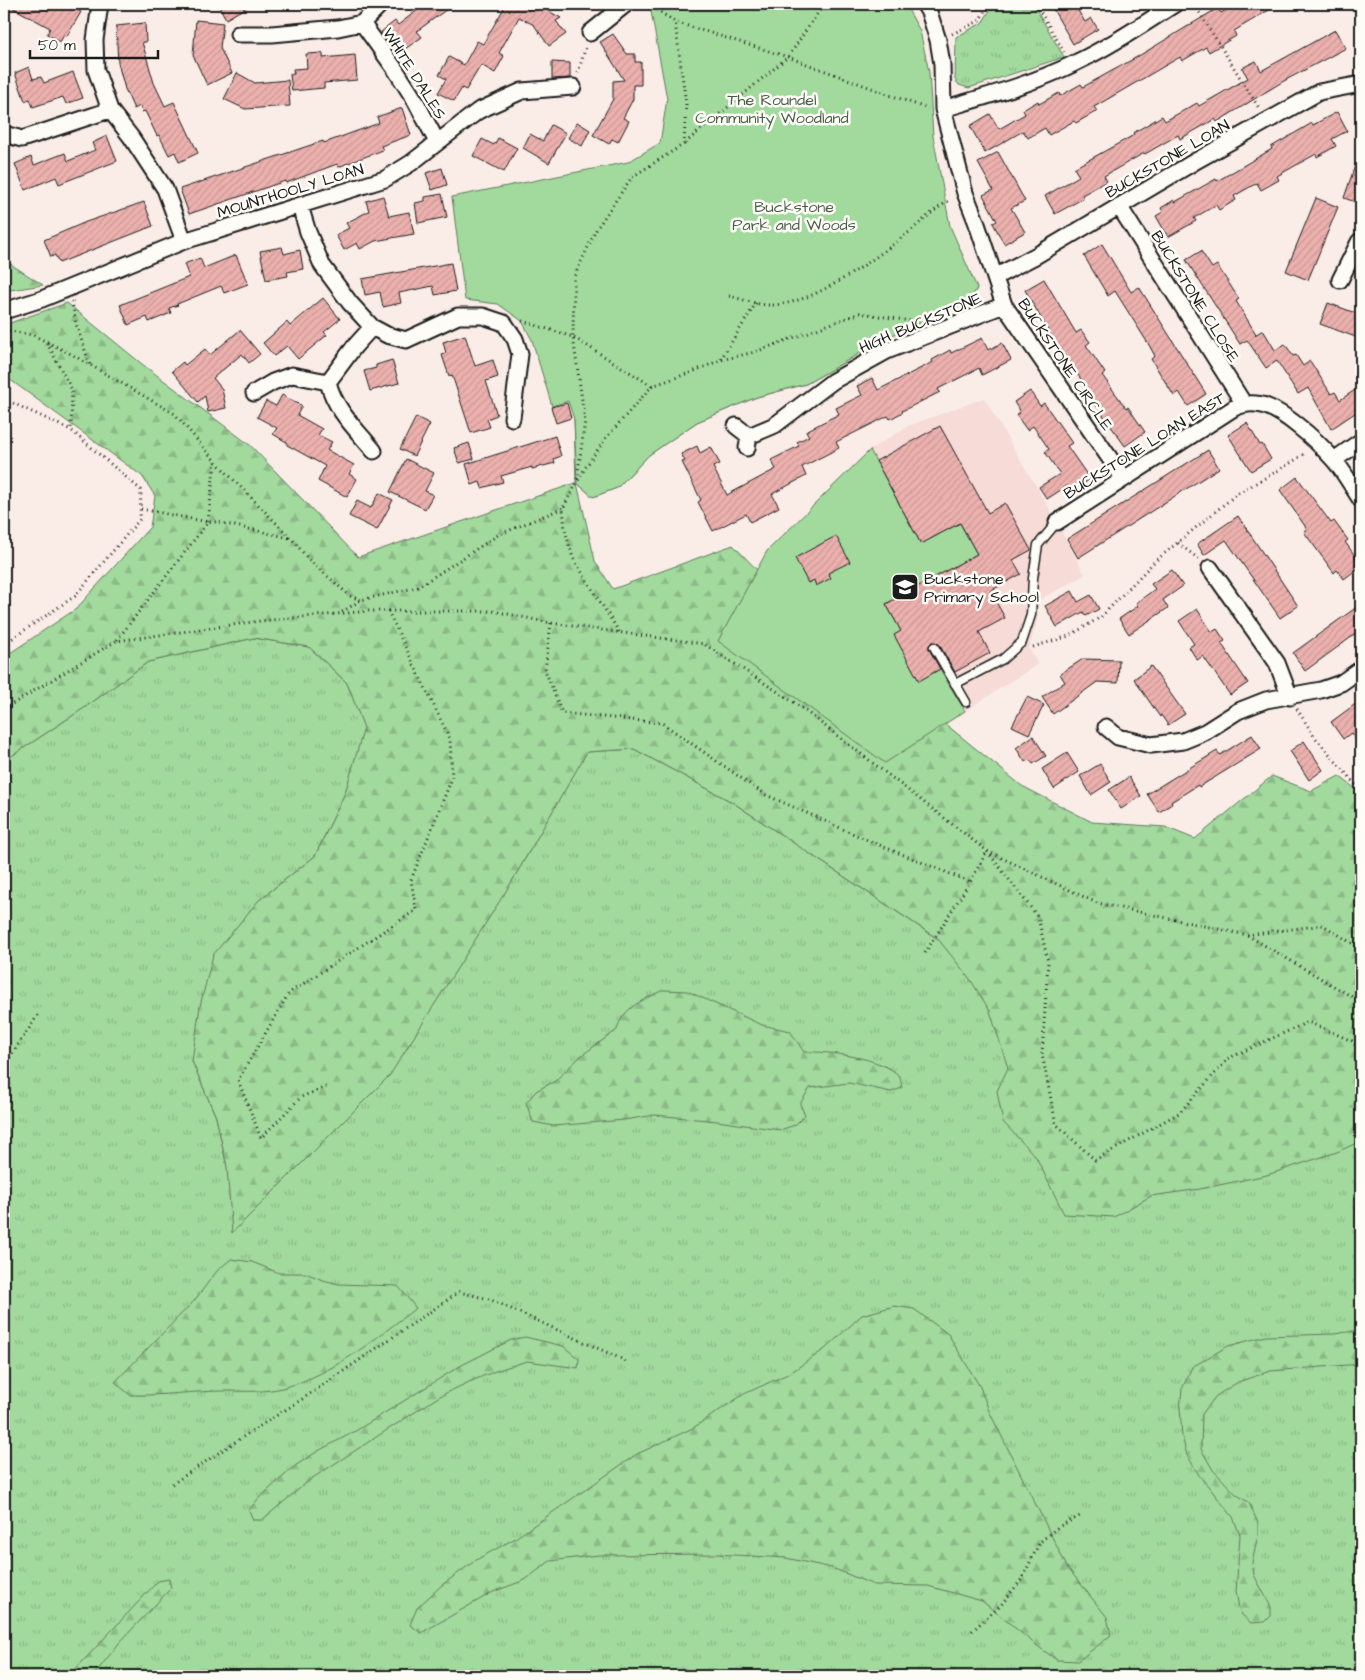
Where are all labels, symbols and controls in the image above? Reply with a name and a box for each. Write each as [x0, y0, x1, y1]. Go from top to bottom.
street label: WHITE DALES [377, 23, 451, 124]
scale bar [30, 28, 158, 60]
text: 50 m [38, 35, 76, 56]
park label: The Roundel Community Woodland [695, 89, 849, 130]
street label: BUCKSTONE LOAN [1101, 114, 1234, 203]
street label: MOUNTHOOLY LOAN [214, 158, 366, 224]
park label: Buckstone Park and Woods [732, 196, 856, 236]
street label: BUCKSTONE CLOSE [1146, 227, 1245, 367]
street label: HIGH BUCKSTONE [856, 287, 986, 359]
street label: BUCKSTONE CIRCLE [1013, 294, 1118, 436]
street label: BUCKSTONE LOAN EAST [1060, 387, 1230, 505]
place label: Buckstone Primary School [924, 568, 1039, 609]
school or university icon: Buckstone Primary School [890, 572, 920, 602]

